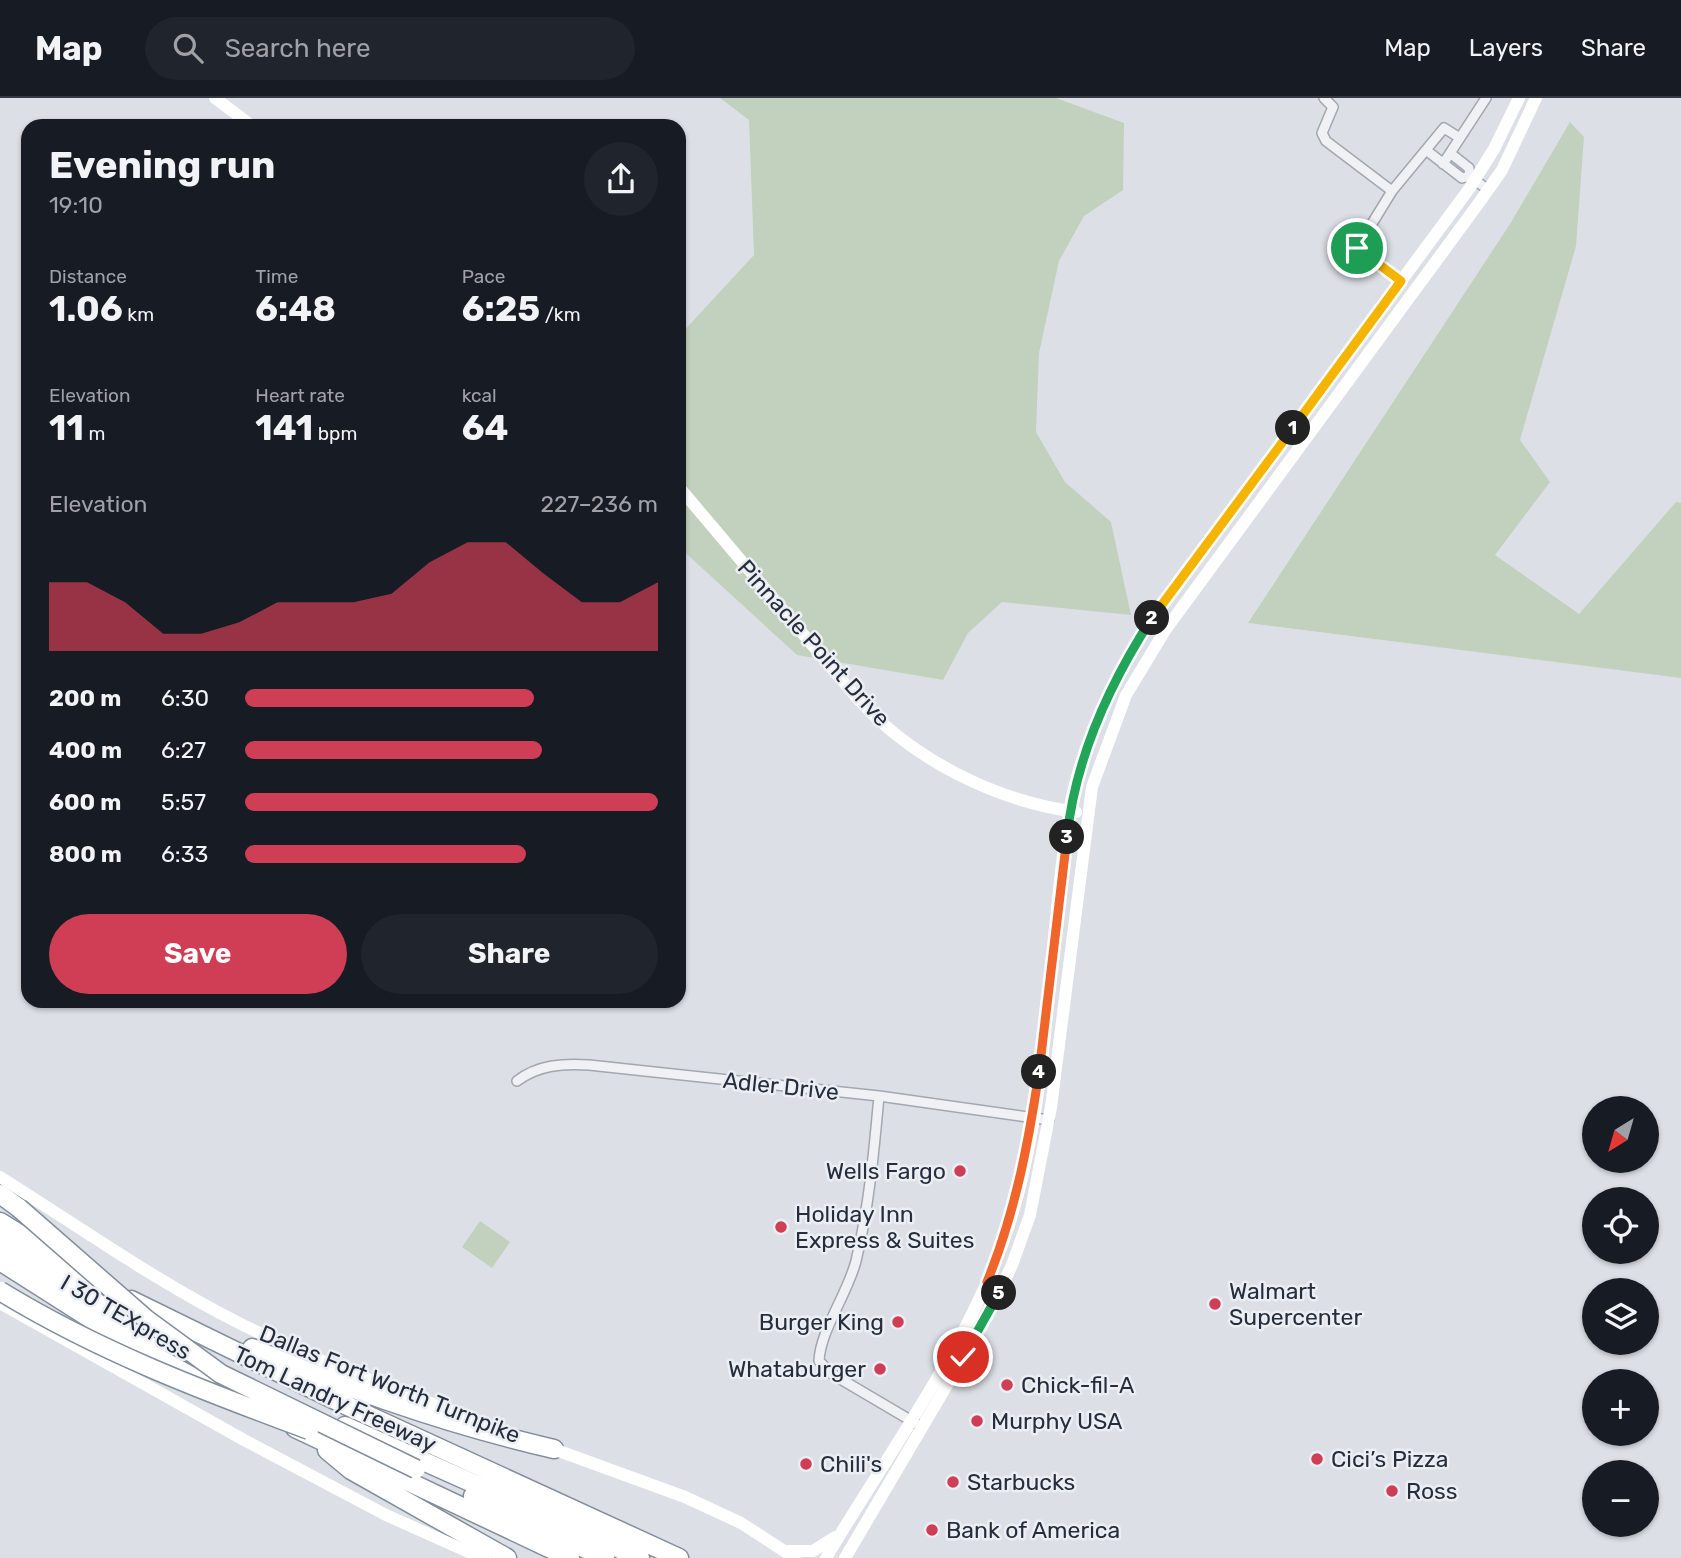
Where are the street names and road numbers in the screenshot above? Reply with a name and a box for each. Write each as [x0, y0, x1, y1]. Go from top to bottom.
street label: Pinnacle Point Drive [732, 554, 896, 732]
street label: Adler Drive [722, 1066, 840, 1106]
street label: I 30 TEXpress [56, 1268, 196, 1366]
street label: Dallas Fort Worth Turnpike [256, 1319, 524, 1449]
street label: Tom Landry Freeway [229, 1340, 441, 1458]

